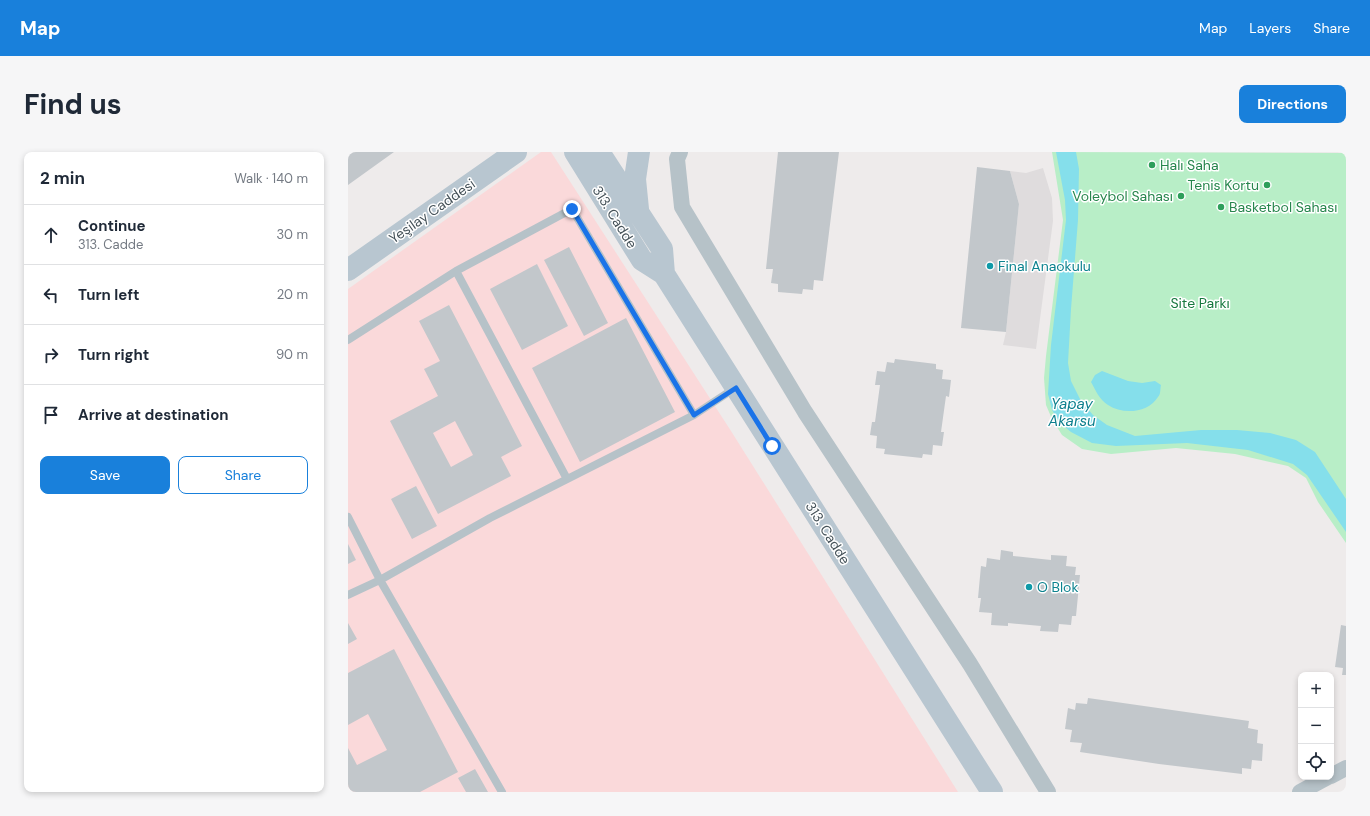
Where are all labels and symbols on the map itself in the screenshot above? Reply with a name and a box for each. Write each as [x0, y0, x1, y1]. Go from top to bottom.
place label: Halı Saha [1160, 156, 1219, 174]
marker: Halı Saha [1147, 160, 1157, 170]
street label: Yeşilay Caddesi [386, 175, 478, 247]
place label: Tenis Kortu [1188, 176, 1259, 194]
marker: Tenis Kortu [1262, 180, 1272, 190]
street label: 313. Cadde [589, 182, 641, 252]
place label: Voleybol Sahası [1072, 187, 1173, 205]
marker: Voleybol Sahası [1176, 191, 1186, 201]
place label: Basketbol Sahası [1229, 198, 1337, 216]
route end [563, 200, 581, 218]
marker: Basketbol Sahası [1216, 202, 1226, 212]
place label: Final Anaokulu [998, 257, 1091, 275]
marker: Final Anaokulu [985, 261, 995, 271]
park label: Site Parkı [1170, 294, 1230, 312]
water label: Yapay Akarsu [1047, 394, 1096, 431]
route start [763, 437, 781, 455]
street label: 313. Cadde [802, 498, 854, 568]
place label: O Blok [1037, 578, 1078, 596]
marker: O Blok [1024, 582, 1034, 592]

